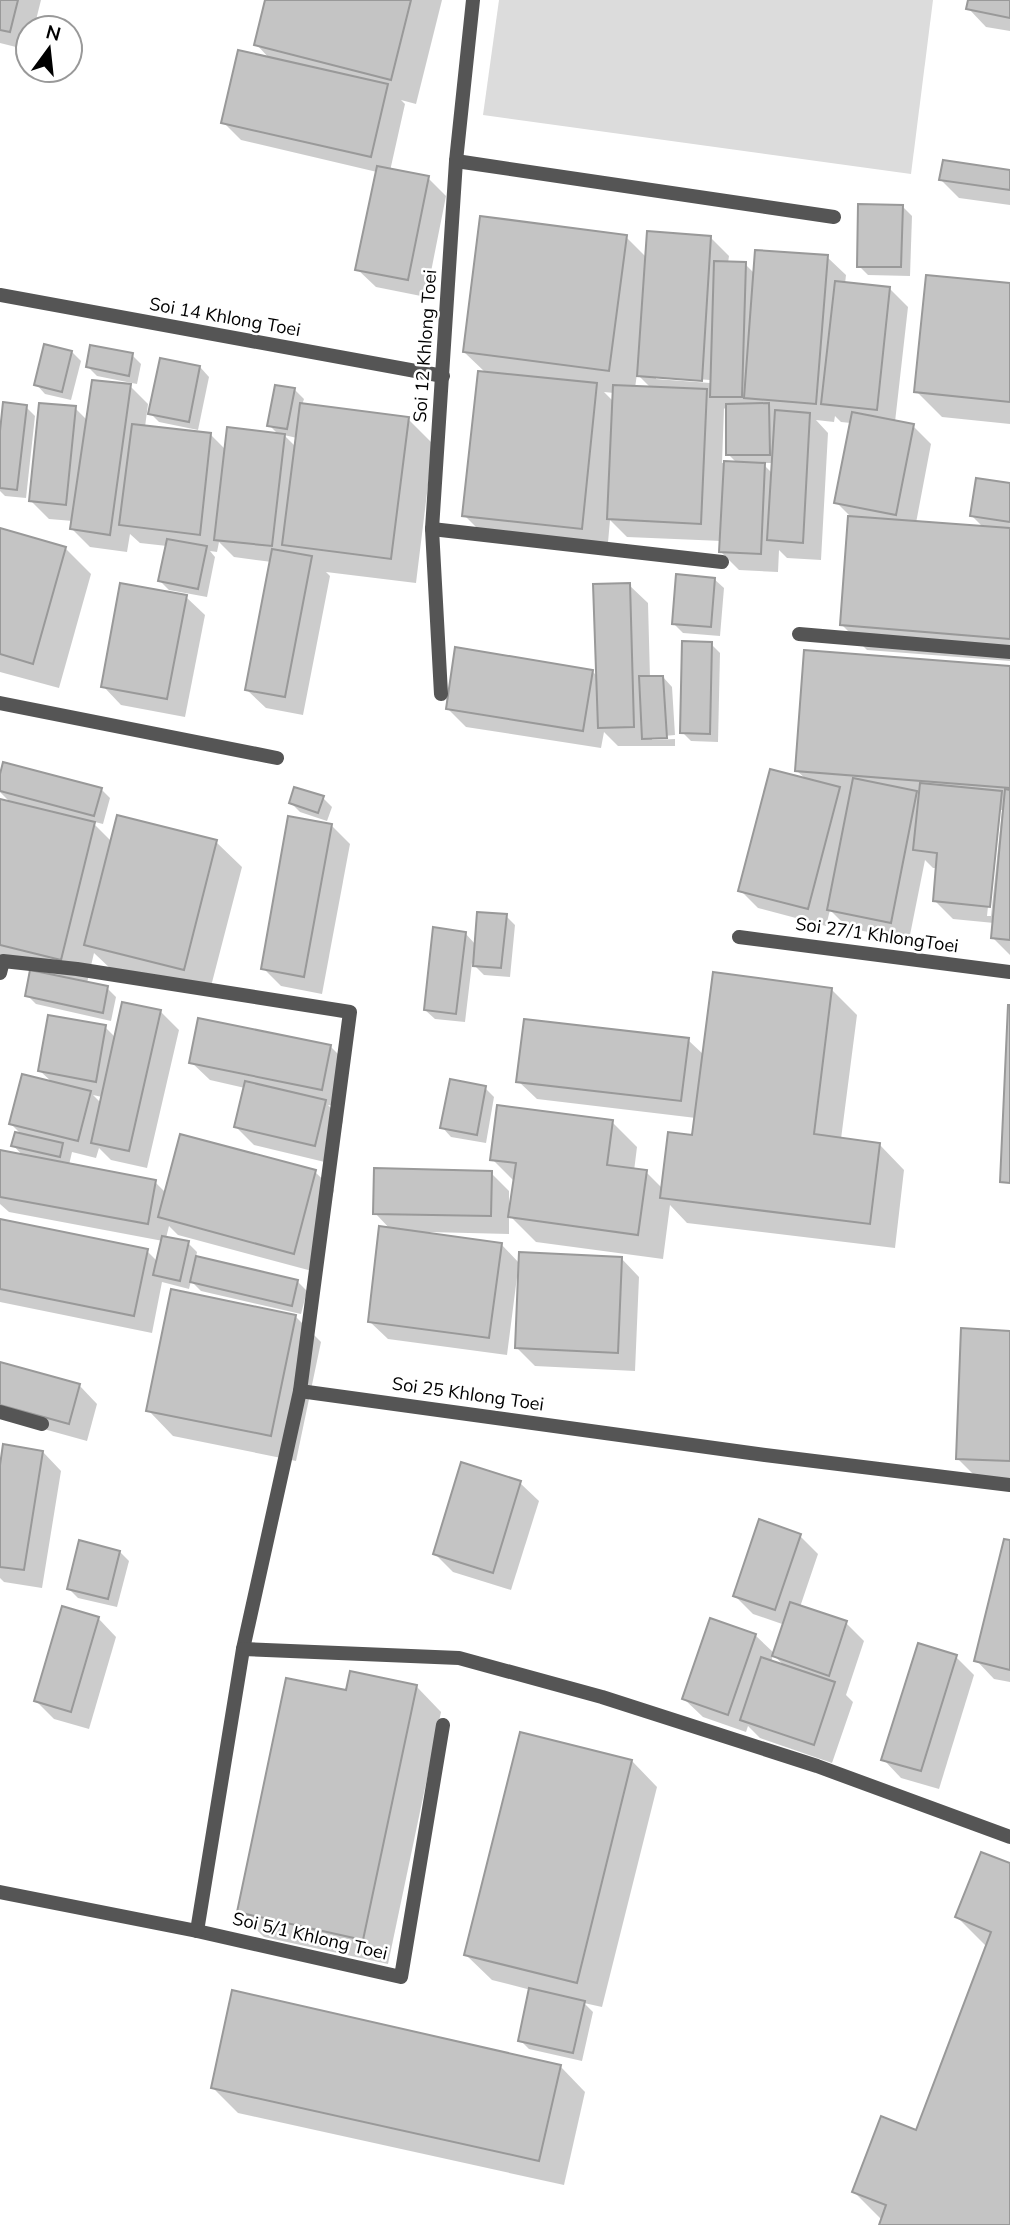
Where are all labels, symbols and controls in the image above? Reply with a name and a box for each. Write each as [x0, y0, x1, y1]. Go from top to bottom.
north arrow [14, 14, 84, 84]
text: N [43, 19, 63, 46]
street label: Soi 12 Khlong Toei [408, 269, 441, 423]
street label: Soi 14 Khlong Toei [148, 292, 303, 341]
street label: Soi 27/1 KhlongToei [794, 912, 960, 957]
street label: Soi 25 Khlong Toei [391, 1371, 546, 1416]
street label: Soi 5/1 Khlong Toei [230, 1906, 390, 1965]

